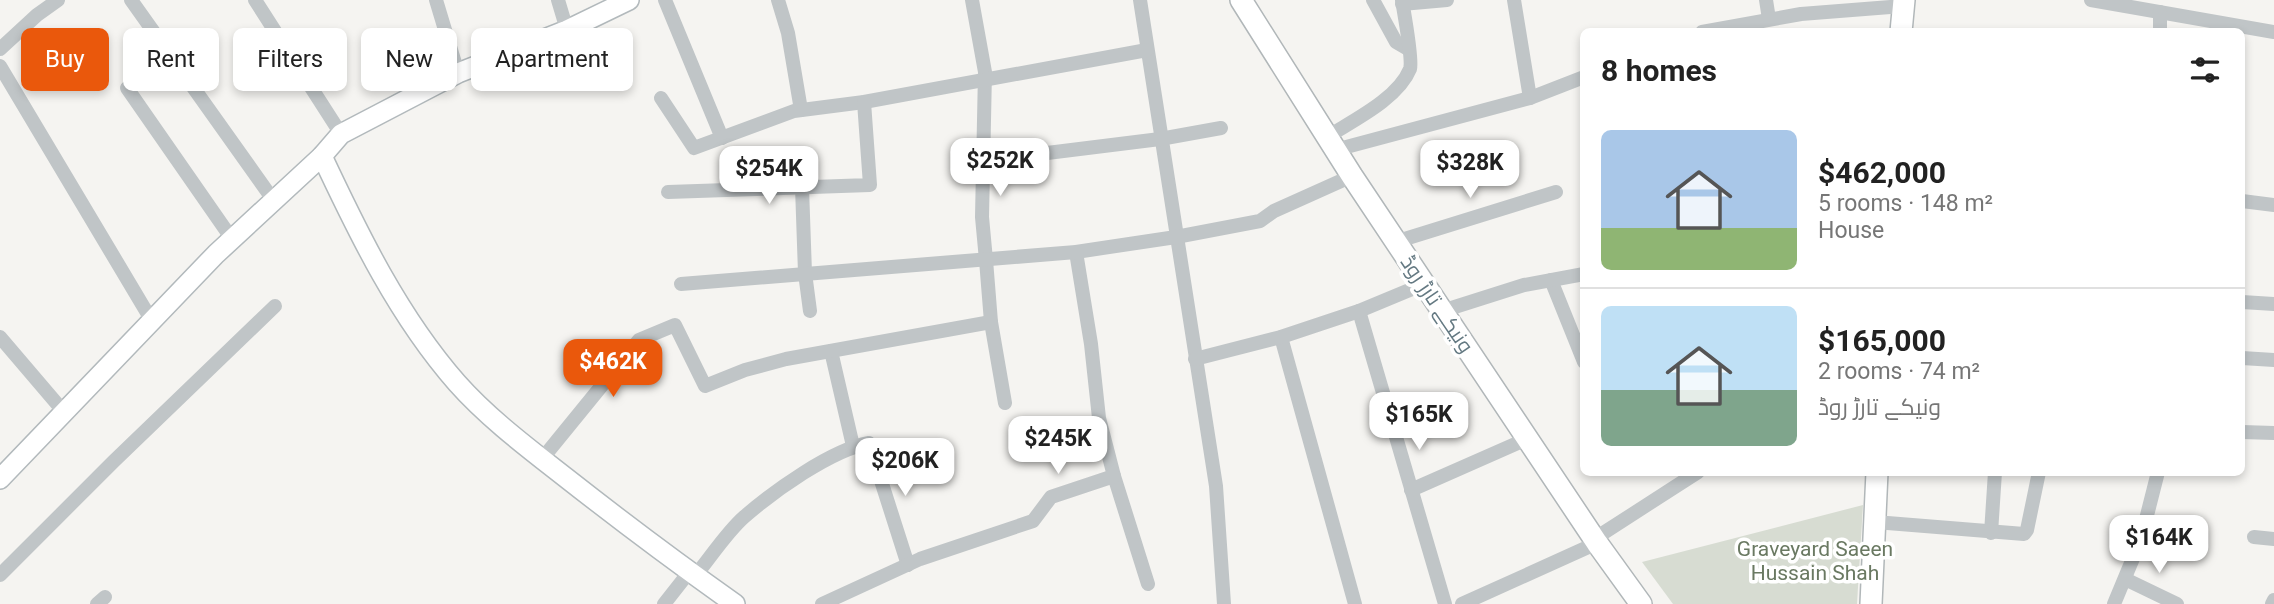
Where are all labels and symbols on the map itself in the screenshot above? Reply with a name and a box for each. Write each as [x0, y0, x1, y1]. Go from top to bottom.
pin: $252K [951, 138, 1049, 198]
pin: $328K [1421, 140, 1519, 200]
pin: $254K [720, 146, 818, 206]
street label: ونیکے تارڑ روڈ [1395, 251, 1478, 358]
pin: $462K [564, 340, 662, 399]
pin: $165K [1370, 392, 1468, 452]
pin: $245K [1009, 416, 1107, 476]
pin: $206K [856, 438, 954, 498]
pin: $164K [2110, 516, 2208, 575]
park label: Graveyard Saeen Hussain Shah [1737, 537, 1893, 585]

